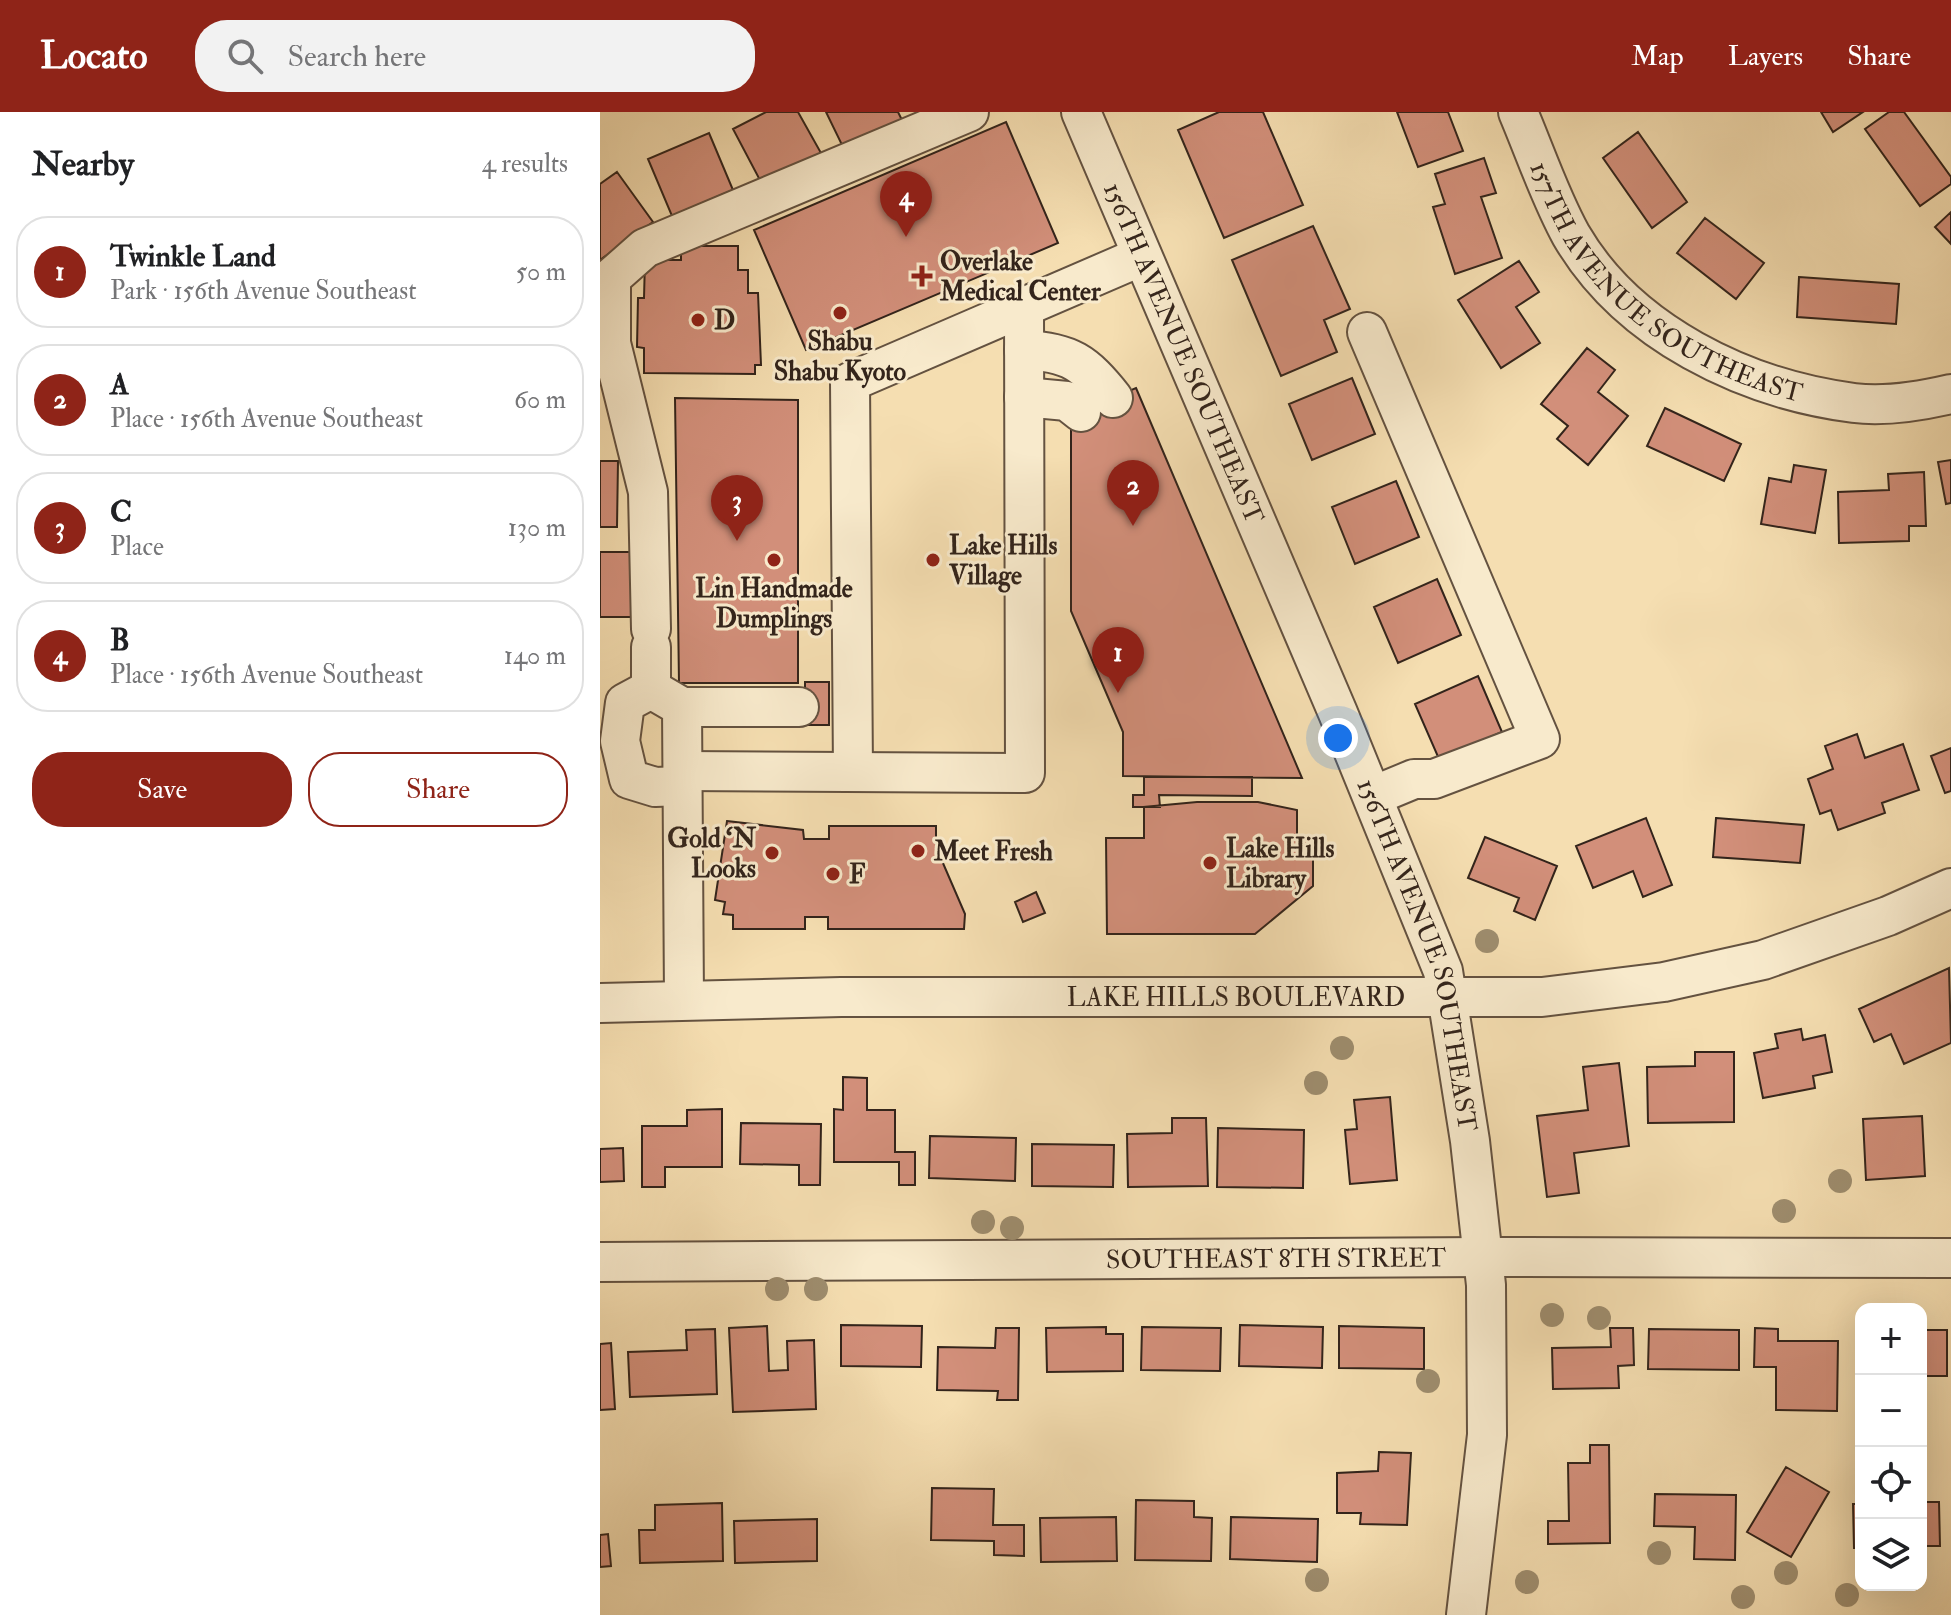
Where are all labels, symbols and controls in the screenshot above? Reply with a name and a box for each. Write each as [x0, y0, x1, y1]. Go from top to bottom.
search box [195, 20, 755, 92]
text: Locato [40, 32, 147, 80]
icon: search [223, 34, 267, 78]
text: Search here [287, 38, 426, 75]
text: Map [1631, 39, 1684, 74]
text: Layers [1728, 39, 1803, 74]
text: Share [1847, 39, 1911, 74]
text: Nearby [32, 143, 134, 186]
text: 4 results [482, 148, 568, 180]
street label: 157TH AVENUE SOUTHEAST [1523, 157, 1806, 410]
pin: 4 [880, 171, 932, 237]
street label: 156TH AVENUE SOUTHEAST [1096, 178, 1270, 529]
text: Twinkle Land [110, 238, 276, 275]
place label: Overlake Medical Center [939, 246, 1101, 308]
text: 1 [55, 256, 65, 288]
text: 50 m [516, 256, 566, 288]
marker: Overlake Medical Center [911, 265, 933, 287]
text: Park · 156th Avenue Southeast [110, 275, 417, 307]
marker: Shabu Shabu Kyoto [831, 304, 849, 322]
place label: D [714, 305, 735, 337]
marker: D [689, 311, 707, 329]
place label: Shabu Shabu Kyoto [774, 326, 907, 389]
text: A [110, 366, 129, 403]
text: 2 [53, 384, 67, 416]
text: 60 m [514, 384, 566, 416]
text: Place · 156th Avenue Southeast [110, 403, 423, 435]
pin: 2 [1107, 460, 1159, 526]
pin: 3 [711, 475, 763, 541]
text: C [110, 494, 132, 531]
text: 3 [55, 512, 65, 544]
text: 130 m [508, 512, 566, 544]
place label: Lake Hills Village [948, 530, 1057, 593]
text: Place [110, 531, 164, 563]
marker: Lin Handmade Dumplings [765, 551, 783, 569]
marker: Lake Hills Village [924, 551, 942, 569]
place label: Lin Handmade Dumplings [695, 573, 853, 636]
text: B [110, 622, 130, 659]
pin: 1 [1092, 627, 1144, 693]
text: 4 [53, 640, 67, 672]
text: 140 m [504, 640, 566, 672]
text: Place · 156th Avenue Southeast [110, 659, 423, 691]
your location [1318, 718, 1358, 758]
button: Save [32, 752, 292, 827]
button: Share [308, 752, 568, 827]
street label: 156TH AVENUE SOUTHEAST [1350, 774, 1483, 1133]
place label: Gold ‘N Looks [667, 823, 757, 885]
place label: Lake Hills Library [1226, 833, 1334, 896]
place label: Meet Fresh [933, 836, 1053, 868]
marker: Meet Fresh [909, 842, 927, 860]
marker: Gold ‘N Looks [763, 844, 781, 862]
marker: Lake Hills Library [1201, 854, 1219, 872]
place label: F [849, 859, 866, 891]
marker: F [824, 865, 842, 883]
street label: LAKE HILLS BOULEVARD [1067, 982, 1405, 1014]
street label: SOUTHEAST 8TH STREET [1106, 1242, 1446, 1276]
map controls [1855, 1303, 1927, 1591]
button: + [1855, 1303, 1927, 1375]
button: − [1855, 1375, 1927, 1447]
button: locate [1855, 1447, 1927, 1519]
button: layers [1855, 1519, 1927, 1591]

